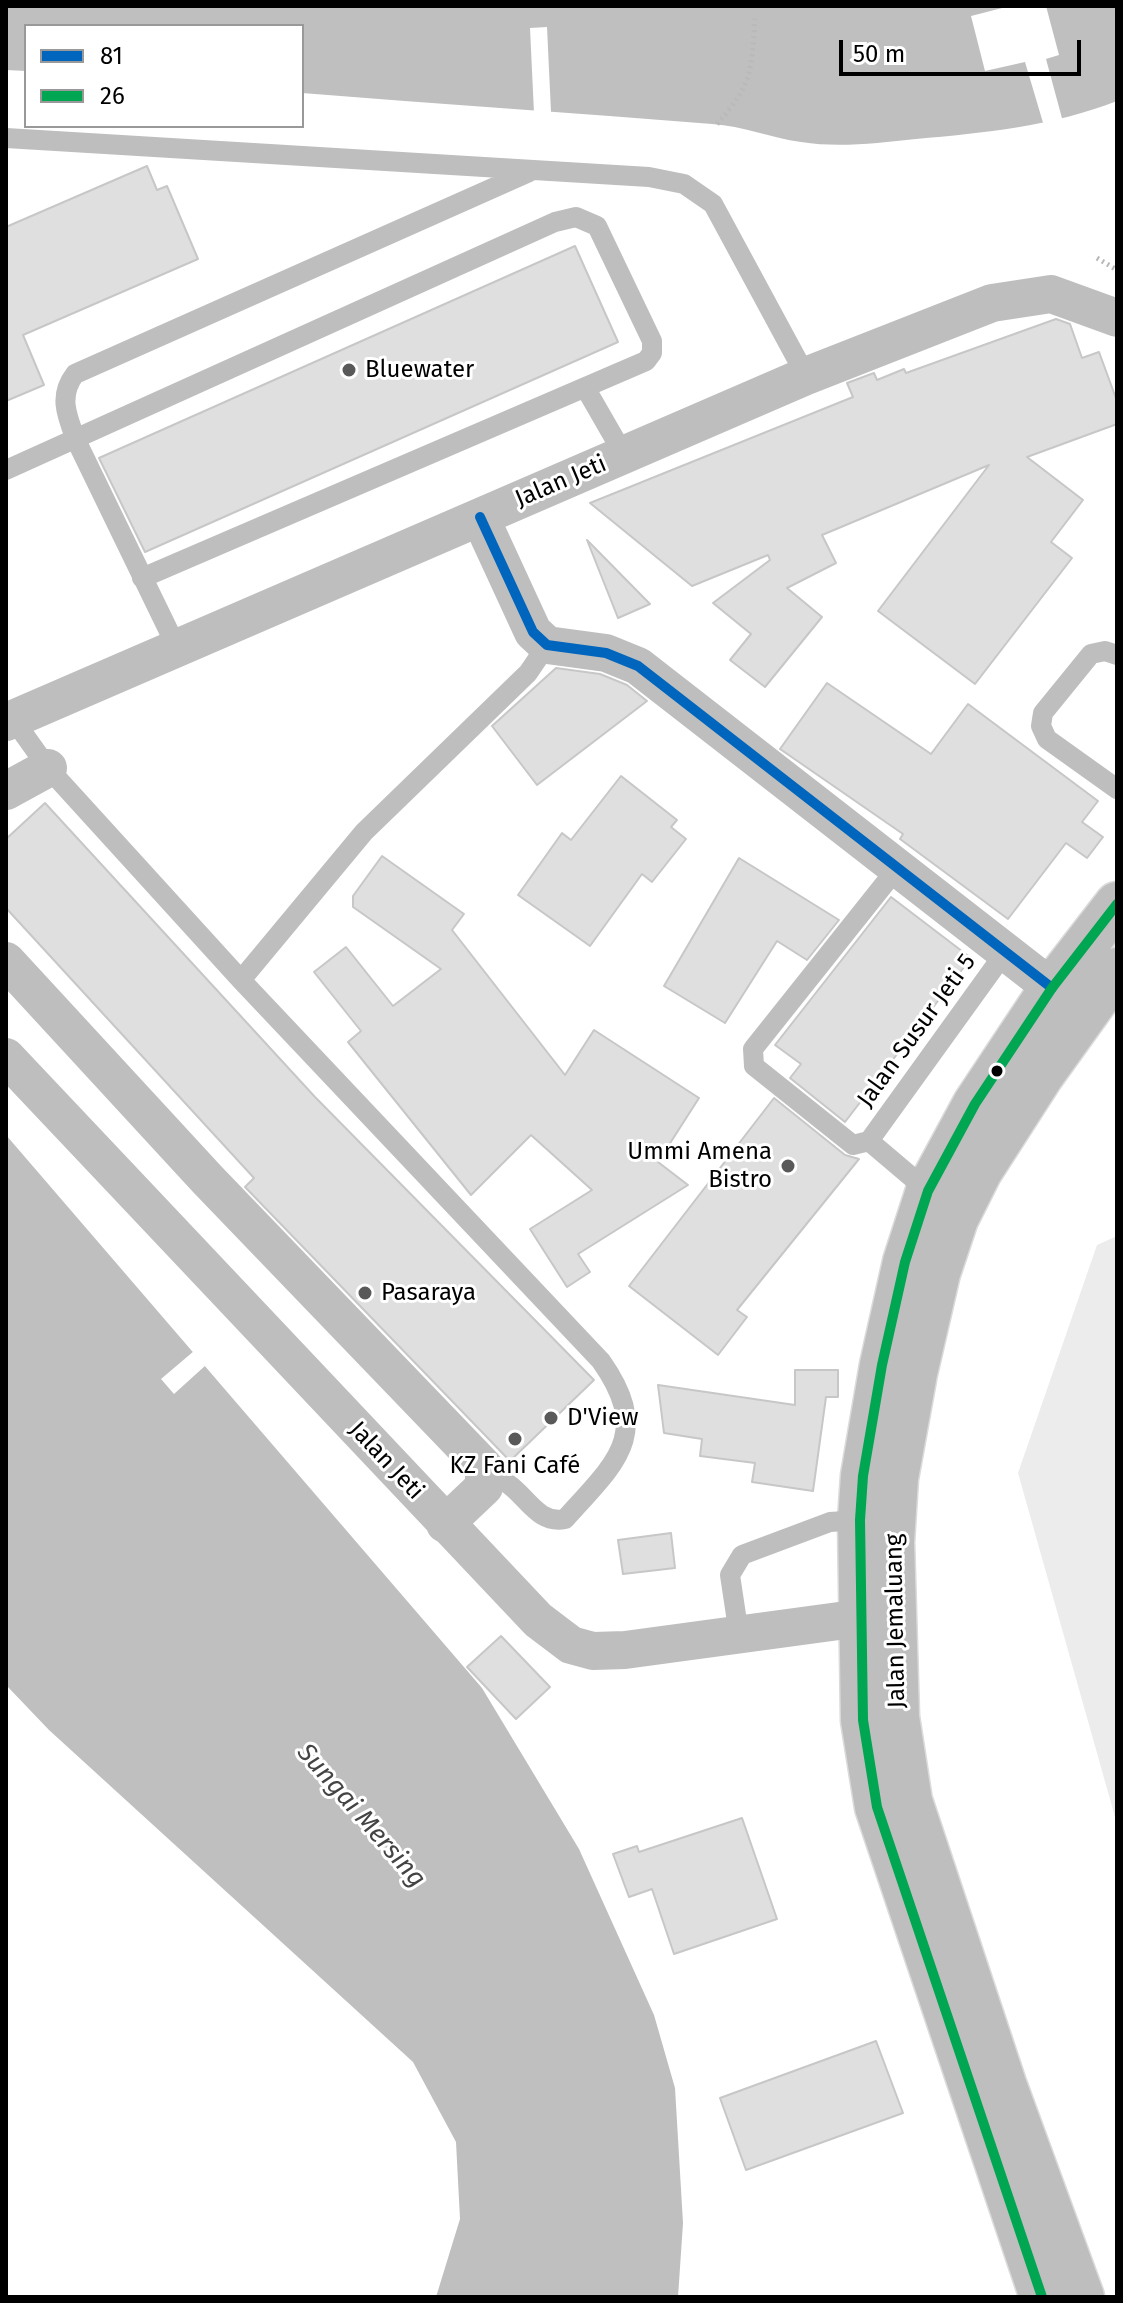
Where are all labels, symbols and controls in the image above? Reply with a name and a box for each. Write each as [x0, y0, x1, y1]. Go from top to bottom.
legend [24, 24, 304, 128]
scale bar [843, 24, 1085, 74]
text: 50 m [853, 40, 905, 68]
text: 81 [100, 42, 123, 70]
text: 26 [100, 82, 125, 110]
place label: Bluewater [365, 356, 474, 384]
marker: Bluewater [340, 361, 358, 379]
street label: Jalan Jeti [511, 450, 611, 514]
street label: Jalan Susur Jeti 5 [852, 949, 982, 1113]
unlabelled marker [989, 1063, 1005, 1079]
place label: Ummi Amena Bistro [627, 1138, 772, 1194]
marker: Ummi Amena Bistro [779, 1157, 797, 1175]
place label: Pasaraya [381, 1279, 476, 1307]
marker: Pasaraya [356, 1284, 374, 1302]
place label: D'View [567, 1404, 638, 1432]
marker: D'View [542, 1409, 560, 1427]
street label: Jalan Jeti [343, 1416, 429, 1506]
marker: KZ Fani Café [506, 1430, 524, 1448]
place label: KZ Fani Café [450, 1452, 580, 1480]
street label: Jalan Jemaluang [880, 1533, 912, 1709]
water label: Sungai Mersing [290, 1738, 432, 1894]

